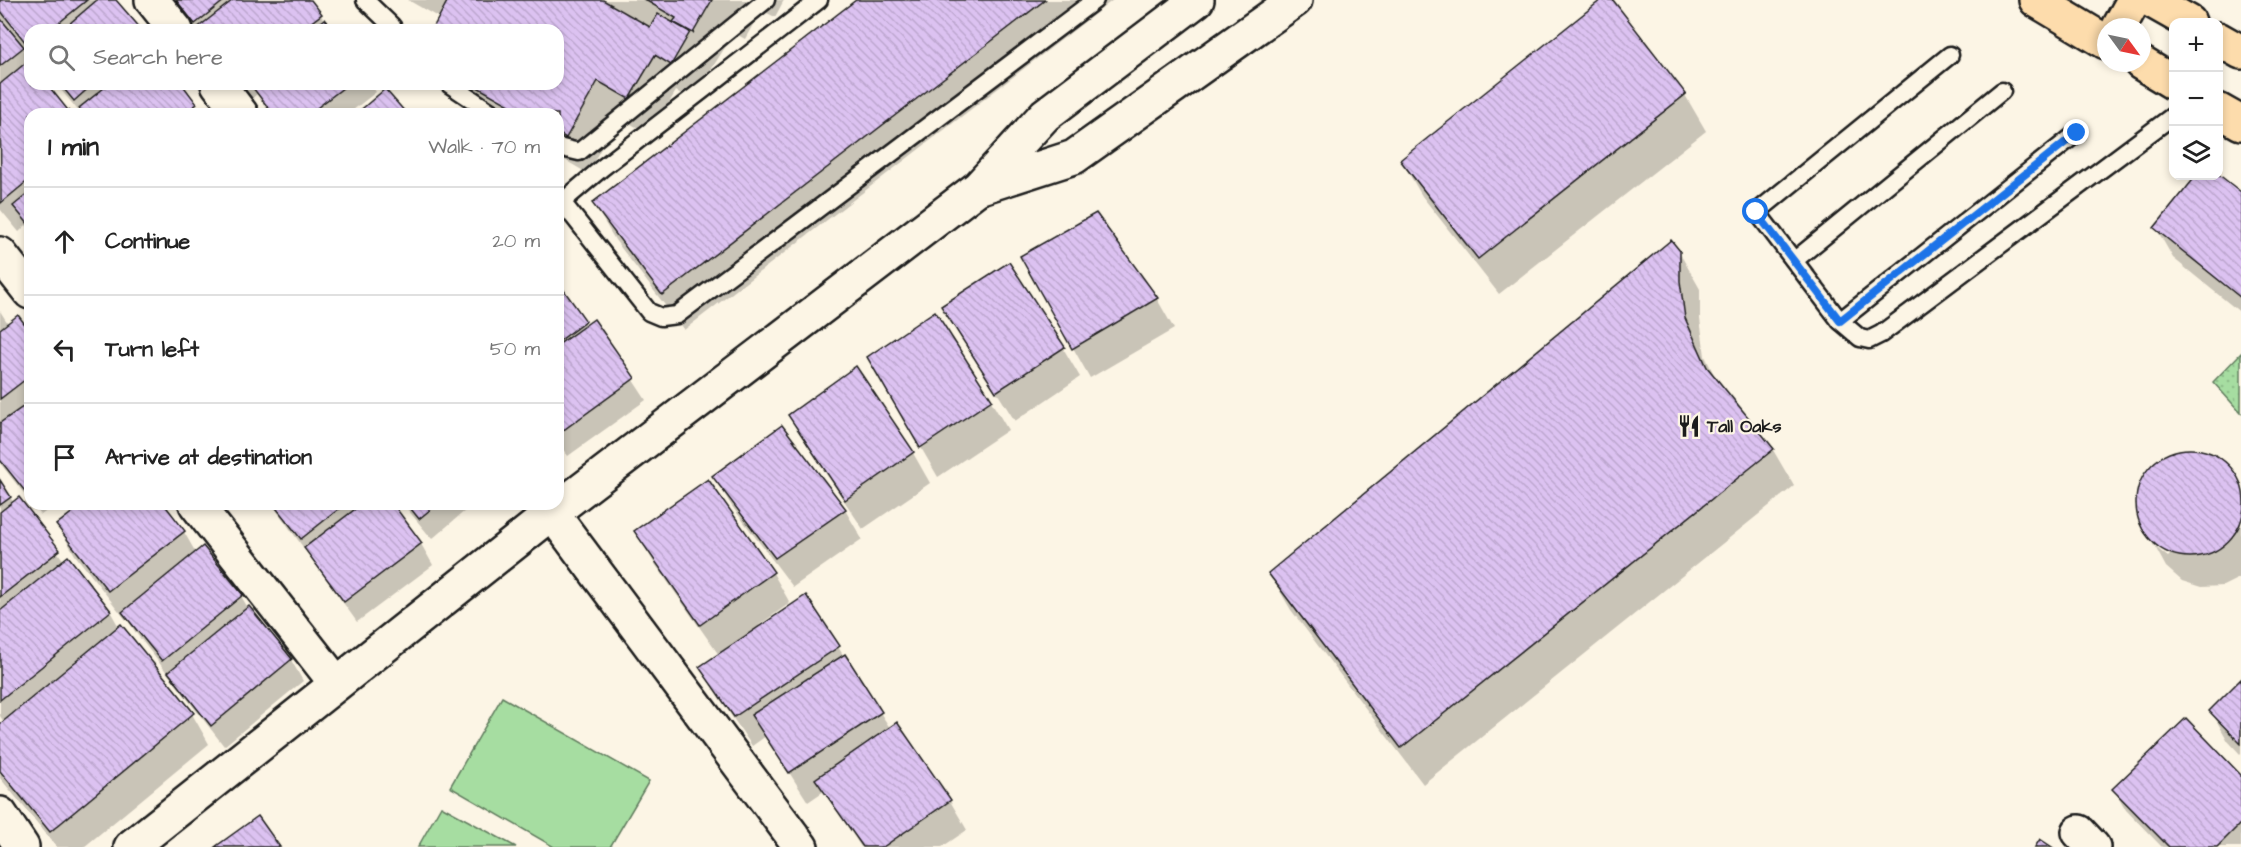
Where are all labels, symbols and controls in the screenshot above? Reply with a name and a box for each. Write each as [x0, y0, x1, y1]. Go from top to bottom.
north arrow [2097, 18, 2151, 72]
map controls [2169, 18, 2223, 180]
button: + [2169, 18, 2223, 72]
search box [24, 24, 564, 90]
icon: search [45, 41, 78, 74]
text: Search here [93, 42, 223, 73]
button: − [2169, 72, 2223, 126]
route end [2063, 119, 2089, 145]
button: layers [2169, 126, 2223, 180]
text: 1 min [48, 129, 99, 165]
text: Walk · 70 m [428, 133, 540, 161]
route start [1742, 198, 1768, 224]
icon: ahead [48, 225, 81, 258]
text: Continue [105, 226, 190, 257]
text: 20 m [492, 227, 540, 255]
icon: left [48, 333, 81, 366]
text: Turn left [105, 334, 199, 365]
text: 50 m [490, 335, 540, 363]
restaurant icon: Tall Oaks [1676, 413, 1702, 439]
place label: Tall Oaks [1706, 414, 1782, 439]
icon: arrive [48, 441, 81, 474]
text: Arrive at destination [105, 442, 312, 473]

